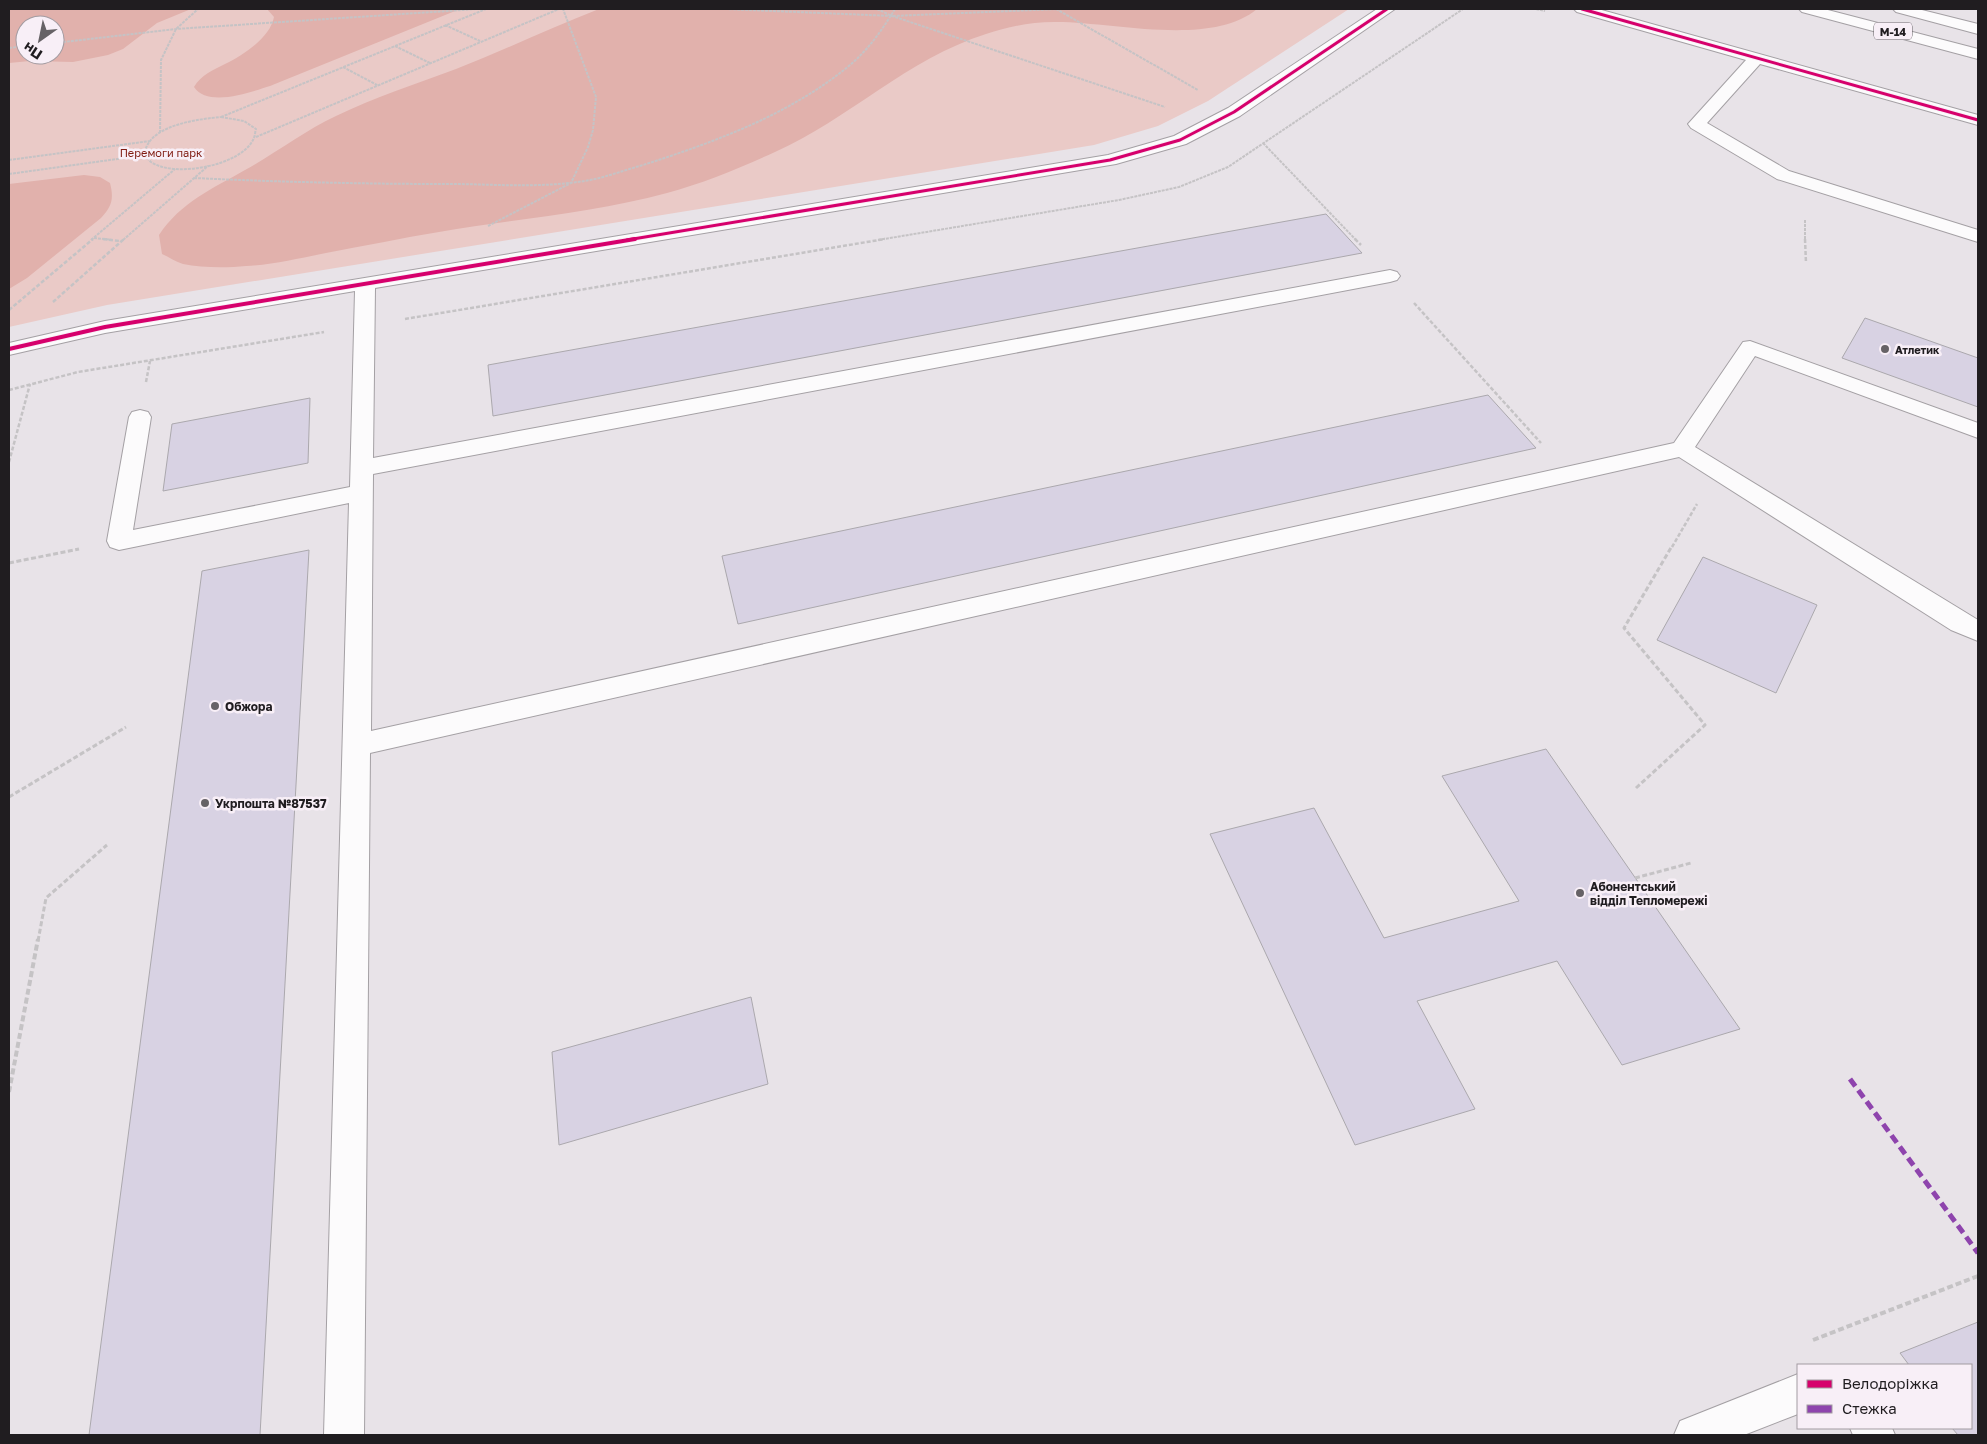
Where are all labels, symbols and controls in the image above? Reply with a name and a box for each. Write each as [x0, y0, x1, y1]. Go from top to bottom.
north arrow [15, 15, 65, 65]
road number: М-14 [1874, 22, 1912, 40]
text: Пн [20, 39, 45, 64]
park label: Перемоги парк [120, 146, 203, 159]
marker: Атлетик [1879, 343, 1891, 355]
place label: Атлетик [1895, 343, 1940, 356]
place label: Обжора [225, 699, 272, 714]
marker: Обжора [209, 700, 221, 712]
place label: Укрпошта №87537 [215, 796, 327, 811]
marker: Укрпошта №87537 [199, 797, 211, 809]
place label: Абонентський відділ Тепломережі [1590, 879, 1708, 908]
marker: Абонентський відділ Тепломережі [1574, 887, 1586, 899]
legend [1797, 1364, 1972, 1429]
text: Велодоріжка [1842, 1374, 1939, 1392]
text: Стежка [1842, 1399, 1897, 1417]

